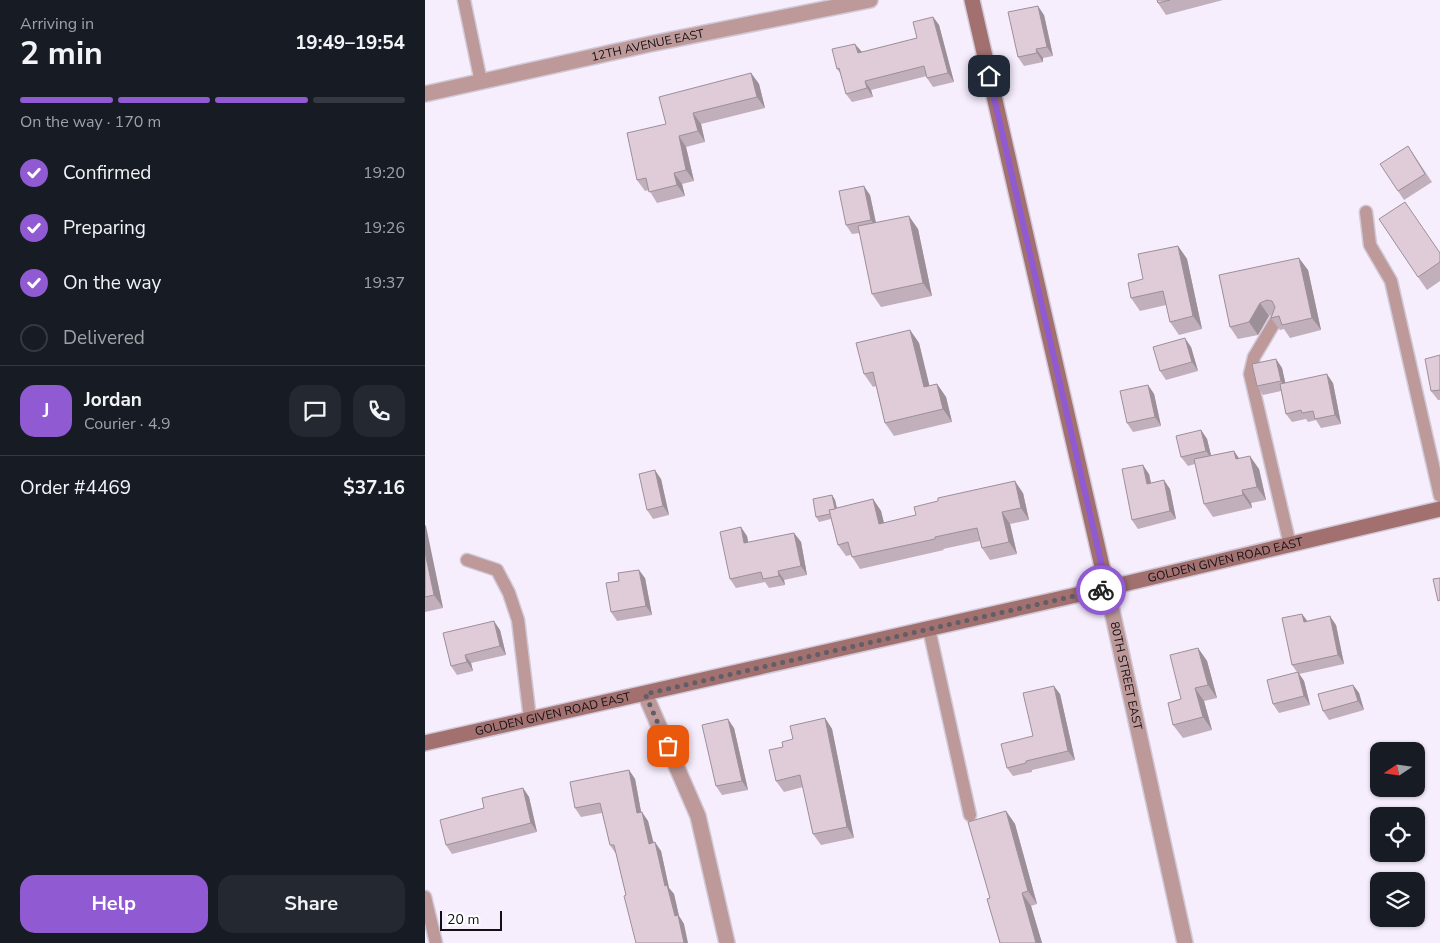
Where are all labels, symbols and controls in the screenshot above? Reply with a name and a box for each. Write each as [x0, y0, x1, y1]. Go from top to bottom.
text: Arriving in [20, 13, 94, 35]
street label: 12TH AVENUE EAST [590, 25, 706, 65]
text: 19:49–19:54 [295, 30, 405, 56]
text: 2 min [20, 32, 103, 75]
pin [968, 55, 1010, 97]
icon: home [975, 62, 1003, 90]
text: On the way · 170 m [20, 111, 161, 133]
icon: check [20, 159, 48, 187]
text: Confirmed [63, 160, 151, 186]
text: 19:20 [363, 162, 405, 184]
icon: check [20, 214, 48, 242]
text: Preparing [63, 215, 146, 241]
text: 19:26 [363, 217, 405, 239]
icon: check [20, 269, 48, 297]
text: On the way [63, 270, 161, 296]
text: 19:37 [363, 272, 405, 294]
text: Delivered [63, 325, 145, 351]
button: chat [289, 385, 341, 437]
button: phone [353, 385, 405, 437]
text: Jordan [84, 387, 142, 413]
text: J [43, 398, 49, 424]
text: Courier · 4.9 [84, 413, 170, 435]
text: Order #4469 [20, 475, 131, 501]
text: $37.16 [343, 475, 405, 501]
street label: GOLDEN GIVEN ROAD EAST [1146, 534, 1305, 586]
courier [1076, 565, 1126, 615]
icon: bike [1087, 576, 1115, 604]
street label: 80TH STREET EAST [1107, 620, 1146, 732]
street label: GOLDEN GIVEN ROAD EAST [473, 688, 633, 739]
pin [647, 725, 689, 767]
icon: bag [654, 732, 682, 760]
north arrow [1370, 742, 1425, 798]
map controls [1370, 742, 1425, 927]
button: locate [1370, 807, 1425, 862]
button: layers [1370, 872, 1425, 927]
button: Help [20, 875, 208, 933]
button: Share [218, 875, 405, 933]
scale bar [440, 908, 503, 931]
text: 20 m [447, 910, 479, 929]

